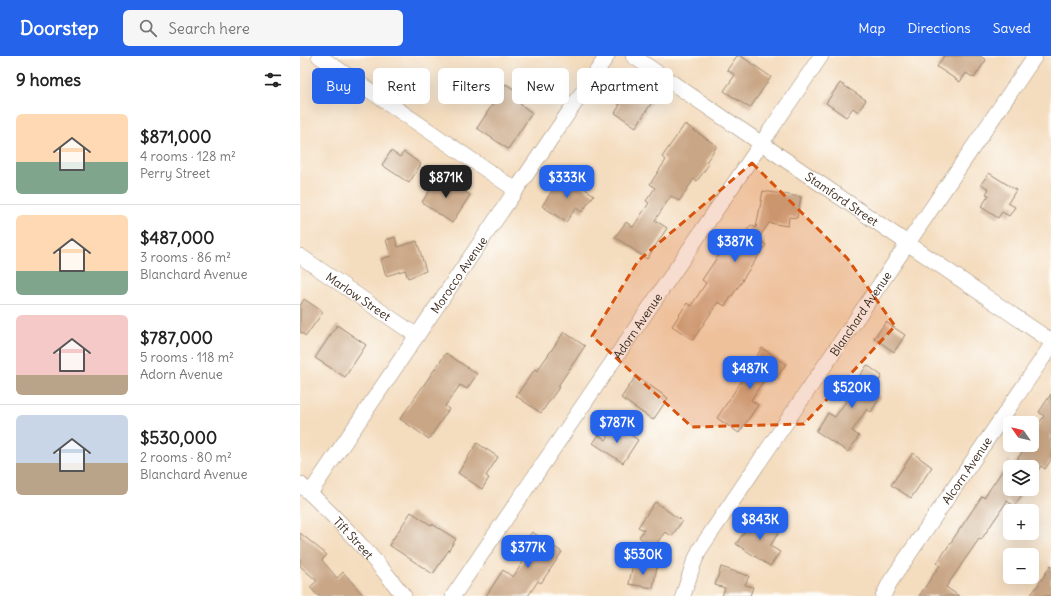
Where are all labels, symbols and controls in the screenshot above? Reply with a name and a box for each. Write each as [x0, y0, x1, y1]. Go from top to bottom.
search box [123, 10, 403, 46]
text: Doorstep [20, 16, 99, 40]
icon: search [137, 17, 159, 39]
text: Search here [169, 19, 250, 38]
text: Map [858, 19, 885, 37]
text: Directions [907, 19, 971, 37]
text: Saved [993, 19, 1031, 37]
chip: Buy [312, 68, 365, 104]
chip: Rent [373, 68, 430, 104]
chip: Filters [438, 68, 504, 104]
chip: New [512, 68, 569, 104]
chip: Apartment [577, 68, 673, 104]
text: 9 homes [16, 69, 81, 91]
icon: filters [262, 69, 284, 91]
text: $871,000 [140, 126, 211, 148]
icon: home [48, 130, 96, 178]
text: 4 rooms · 128 m² [140, 148, 236, 165]
text: Perry Street [140, 165, 210, 182]
pin: $871K [418, 165, 474, 199]
pin: $333K [539, 165, 595, 199]
street label: Stamford Street [803, 168, 881, 229]
text: $871K [429, 169, 463, 186]
text: $333K [548, 169, 586, 186]
text: $487,000 [140, 227, 215, 249]
pin: $387K [707, 229, 763, 263]
icon: home [48, 231, 96, 279]
street label: Morocco Avenue [427, 233, 490, 316]
text: $387K [717, 233, 753, 250]
text: 3 rooms · 86 m² [140, 249, 231, 266]
text: Blanchard Avenue [140, 266, 247, 283]
street label: Blanchard Avenue [826, 268, 894, 359]
street label: Marlow Street [323, 269, 394, 323]
street label: Adorn Avenue [609, 290, 665, 362]
text: $787,000 [140, 327, 213, 349]
icon: home [48, 331, 96, 379]
text: 5 rooms · 118 m² [140, 349, 234, 366]
pin: $487K [722, 356, 778, 390]
text: $487K [732, 360, 768, 377]
text: Adorn Avenue [140, 366, 223, 383]
pin: $520K [824, 375, 880, 409]
text: $520K [833, 379, 871, 396]
pin: $787K [589, 410, 645, 444]
text: $787K [599, 414, 635, 431]
north arrow [1003, 416, 1039, 452]
map controls [1003, 416, 1039, 584]
text: $530,000 [140, 427, 217, 449]
icon: home [48, 431, 96, 479]
street label: Alcorn Avenue [938, 434, 994, 507]
text: 2 rooms · 80 m² [140, 449, 232, 466]
button: layers [1003, 460, 1039, 496]
text: Blanchard Avenue [140, 466, 247, 483]
button: + [1003, 504, 1039, 540]
pin: $843K [732, 507, 788, 541]
text: $843K [741, 511, 779, 528]
street label: Tift Street [331, 513, 377, 562]
pin: $377K [500, 535, 556, 569]
text: $377K [510, 539, 546, 556]
pin: $530K [615, 542, 671, 576]
text: $530K [624, 546, 662, 563]
button: − [1003, 548, 1039, 584]

